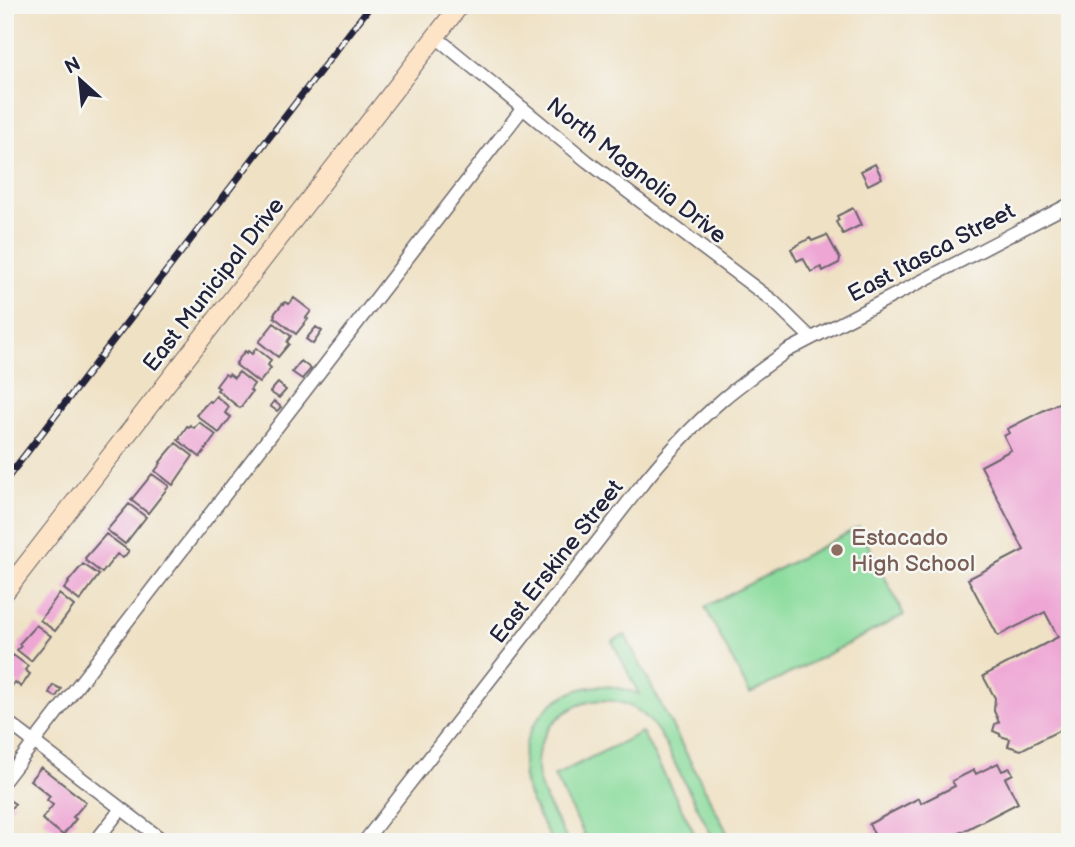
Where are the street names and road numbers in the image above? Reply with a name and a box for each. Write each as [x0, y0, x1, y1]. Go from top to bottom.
street label: North Magnolia Drive [541, 92, 732, 250]
street label: East Municipal Drive [137, 192, 290, 377]
street label: East Itasca Street [843, 197, 1020, 309]
street label: East Erskine Street [484, 474, 629, 649]

